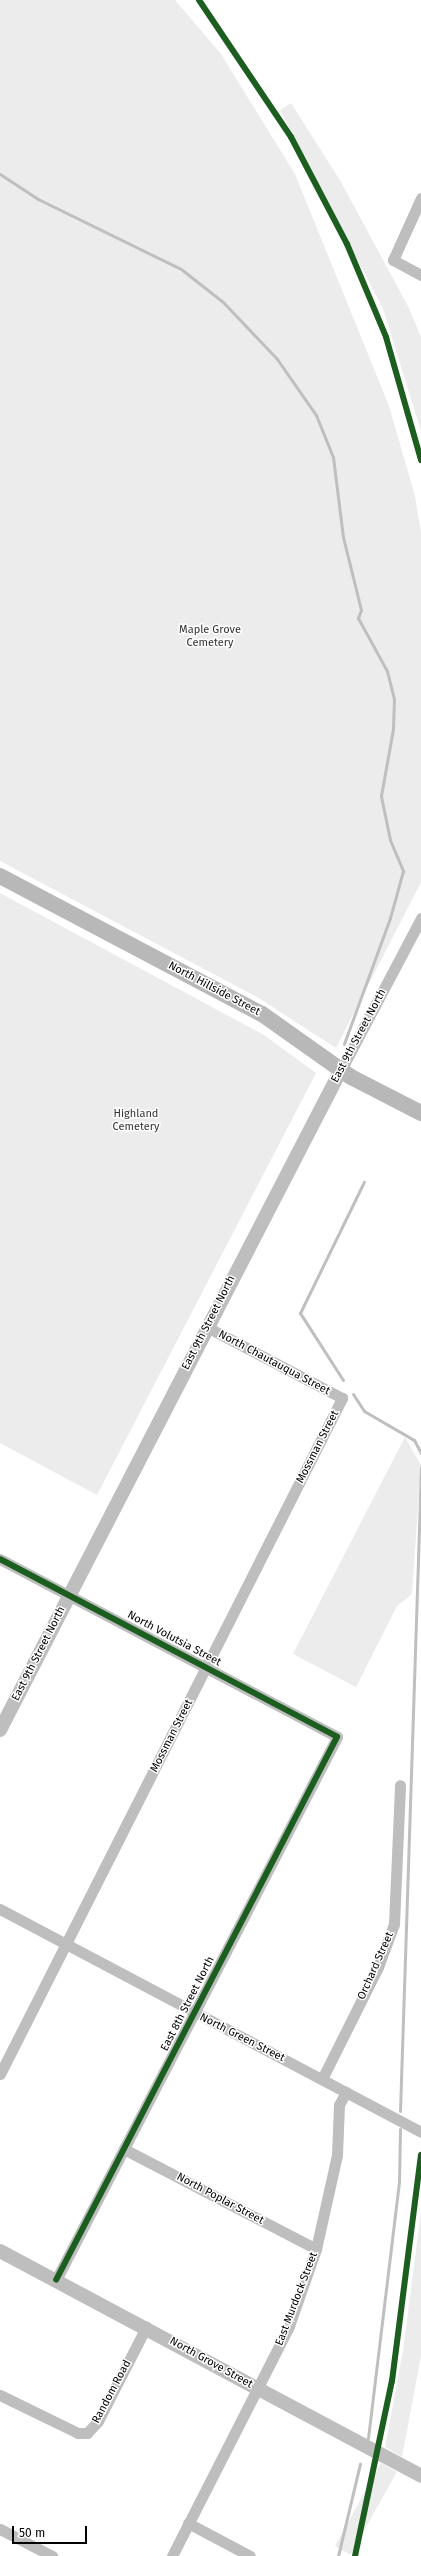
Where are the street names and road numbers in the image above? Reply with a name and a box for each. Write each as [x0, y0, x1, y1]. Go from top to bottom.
street label: North Hillside Street [166, 959, 262, 1019]
street label: East 9th Street North [329, 987, 389, 1085]
street label: East 9th Street North [179, 1274, 239, 1372]
street label: North Chautauqua Street [216, 1328, 332, 1398]
street label: Mossman Street [294, 1408, 342, 1486]
street label: East 9th Street North [9, 1605, 69, 1703]
street label: North Volutsia Street [125, 1609, 223, 1669]
street label: Mossman Street [148, 1697, 196, 1775]
street label: Orchard Street [355, 1930, 397, 2002]
street label: East 8th Street North [158, 1954, 218, 2054]
street label: North Green Street [197, 2011, 287, 2065]
street label: North Poplar Street [174, 2170, 266, 2228]
street label: East Murdock Street [273, 2250, 321, 2348]
street label: North Grove Street [167, 2335, 255, 2391]
street label: Random Road [90, 2358, 134, 2426]

